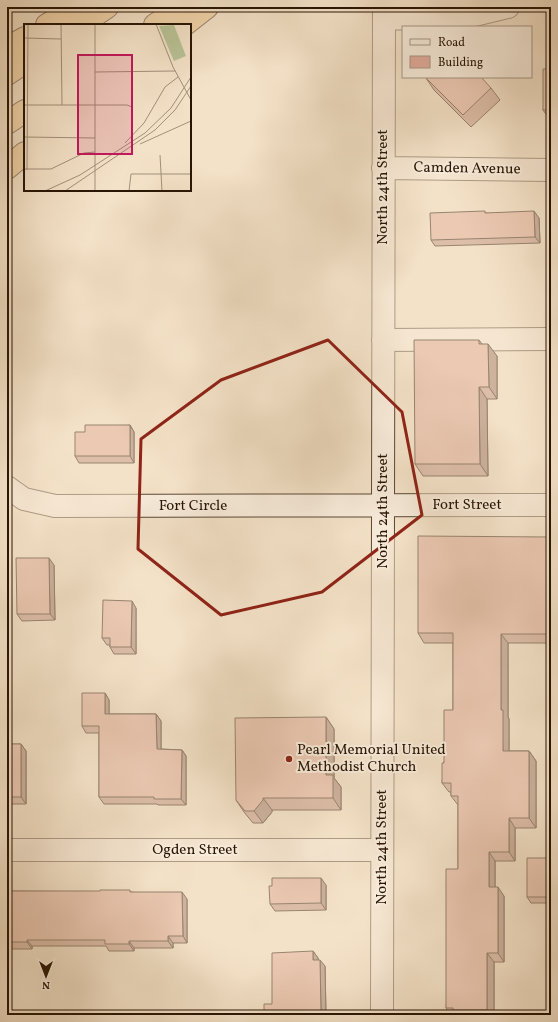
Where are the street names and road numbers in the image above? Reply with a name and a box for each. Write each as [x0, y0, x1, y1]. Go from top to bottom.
street label: North 24th Street [373, 129, 394, 245]
street label: Camden Avenue [413, 158, 521, 180]
street label: North 24th Street [373, 453, 394, 569]
street label: Fort Street [432, 495, 502, 516]
street label: Fort Circle [159, 496, 227, 517]
street label: North 24th Street [372, 789, 393, 905]
street label: Ogden Street [152, 840, 238, 861]

